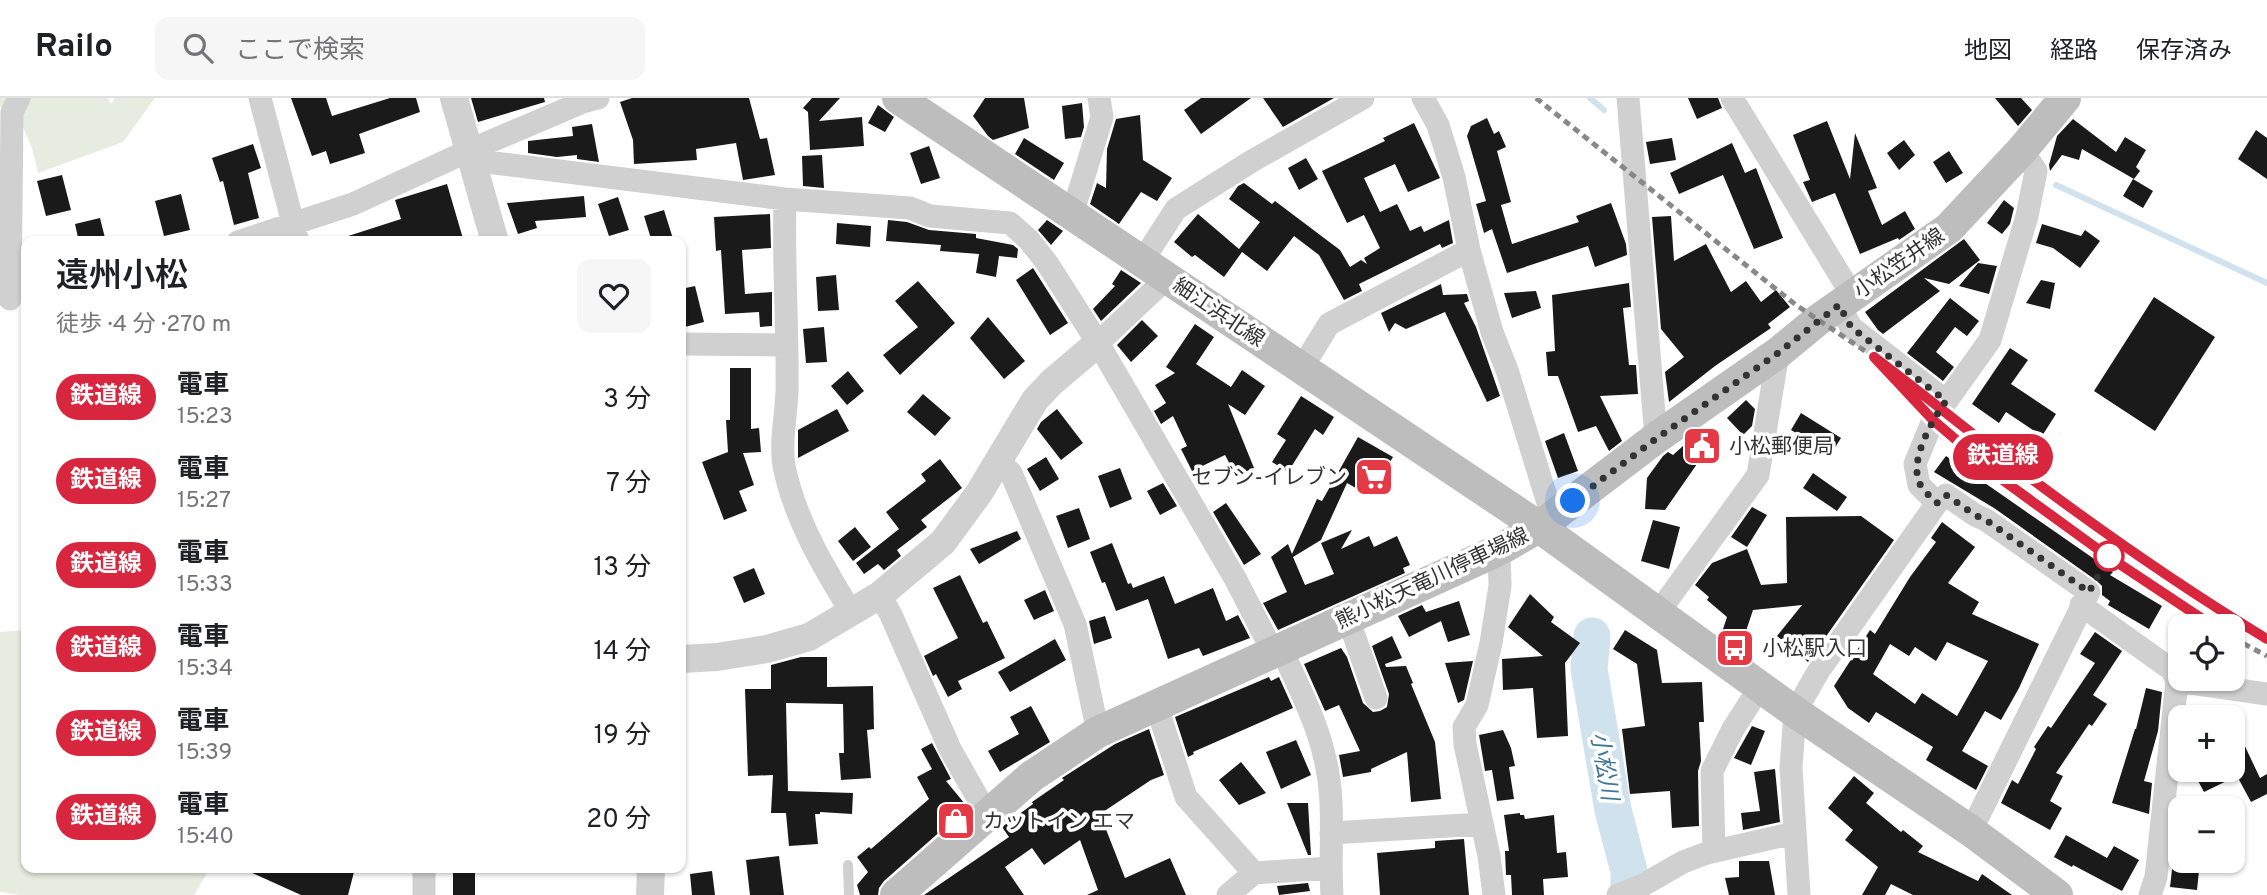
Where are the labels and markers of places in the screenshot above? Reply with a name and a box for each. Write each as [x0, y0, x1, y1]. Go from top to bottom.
public building icon: 小松郵便局 [1681, 425, 1723, 467]
place label: 小松郵便局 [1729, 434, 1834, 461]
supermarket icon: セブン-イレブン [1353, 456, 1395, 498]
place label: セブン-イレブン [1192, 465, 1347, 492]
unlabelled marker [2094, 541, 2124, 571]
bus stop icon: 小松駅入口 [1714, 627, 1756, 669]
place label: 小松駅入口 [1762, 636, 1867, 663]
shop icon: カットイン エマ [935, 800, 977, 842]
place label: カットイン エマ [983, 809, 1135, 836]

